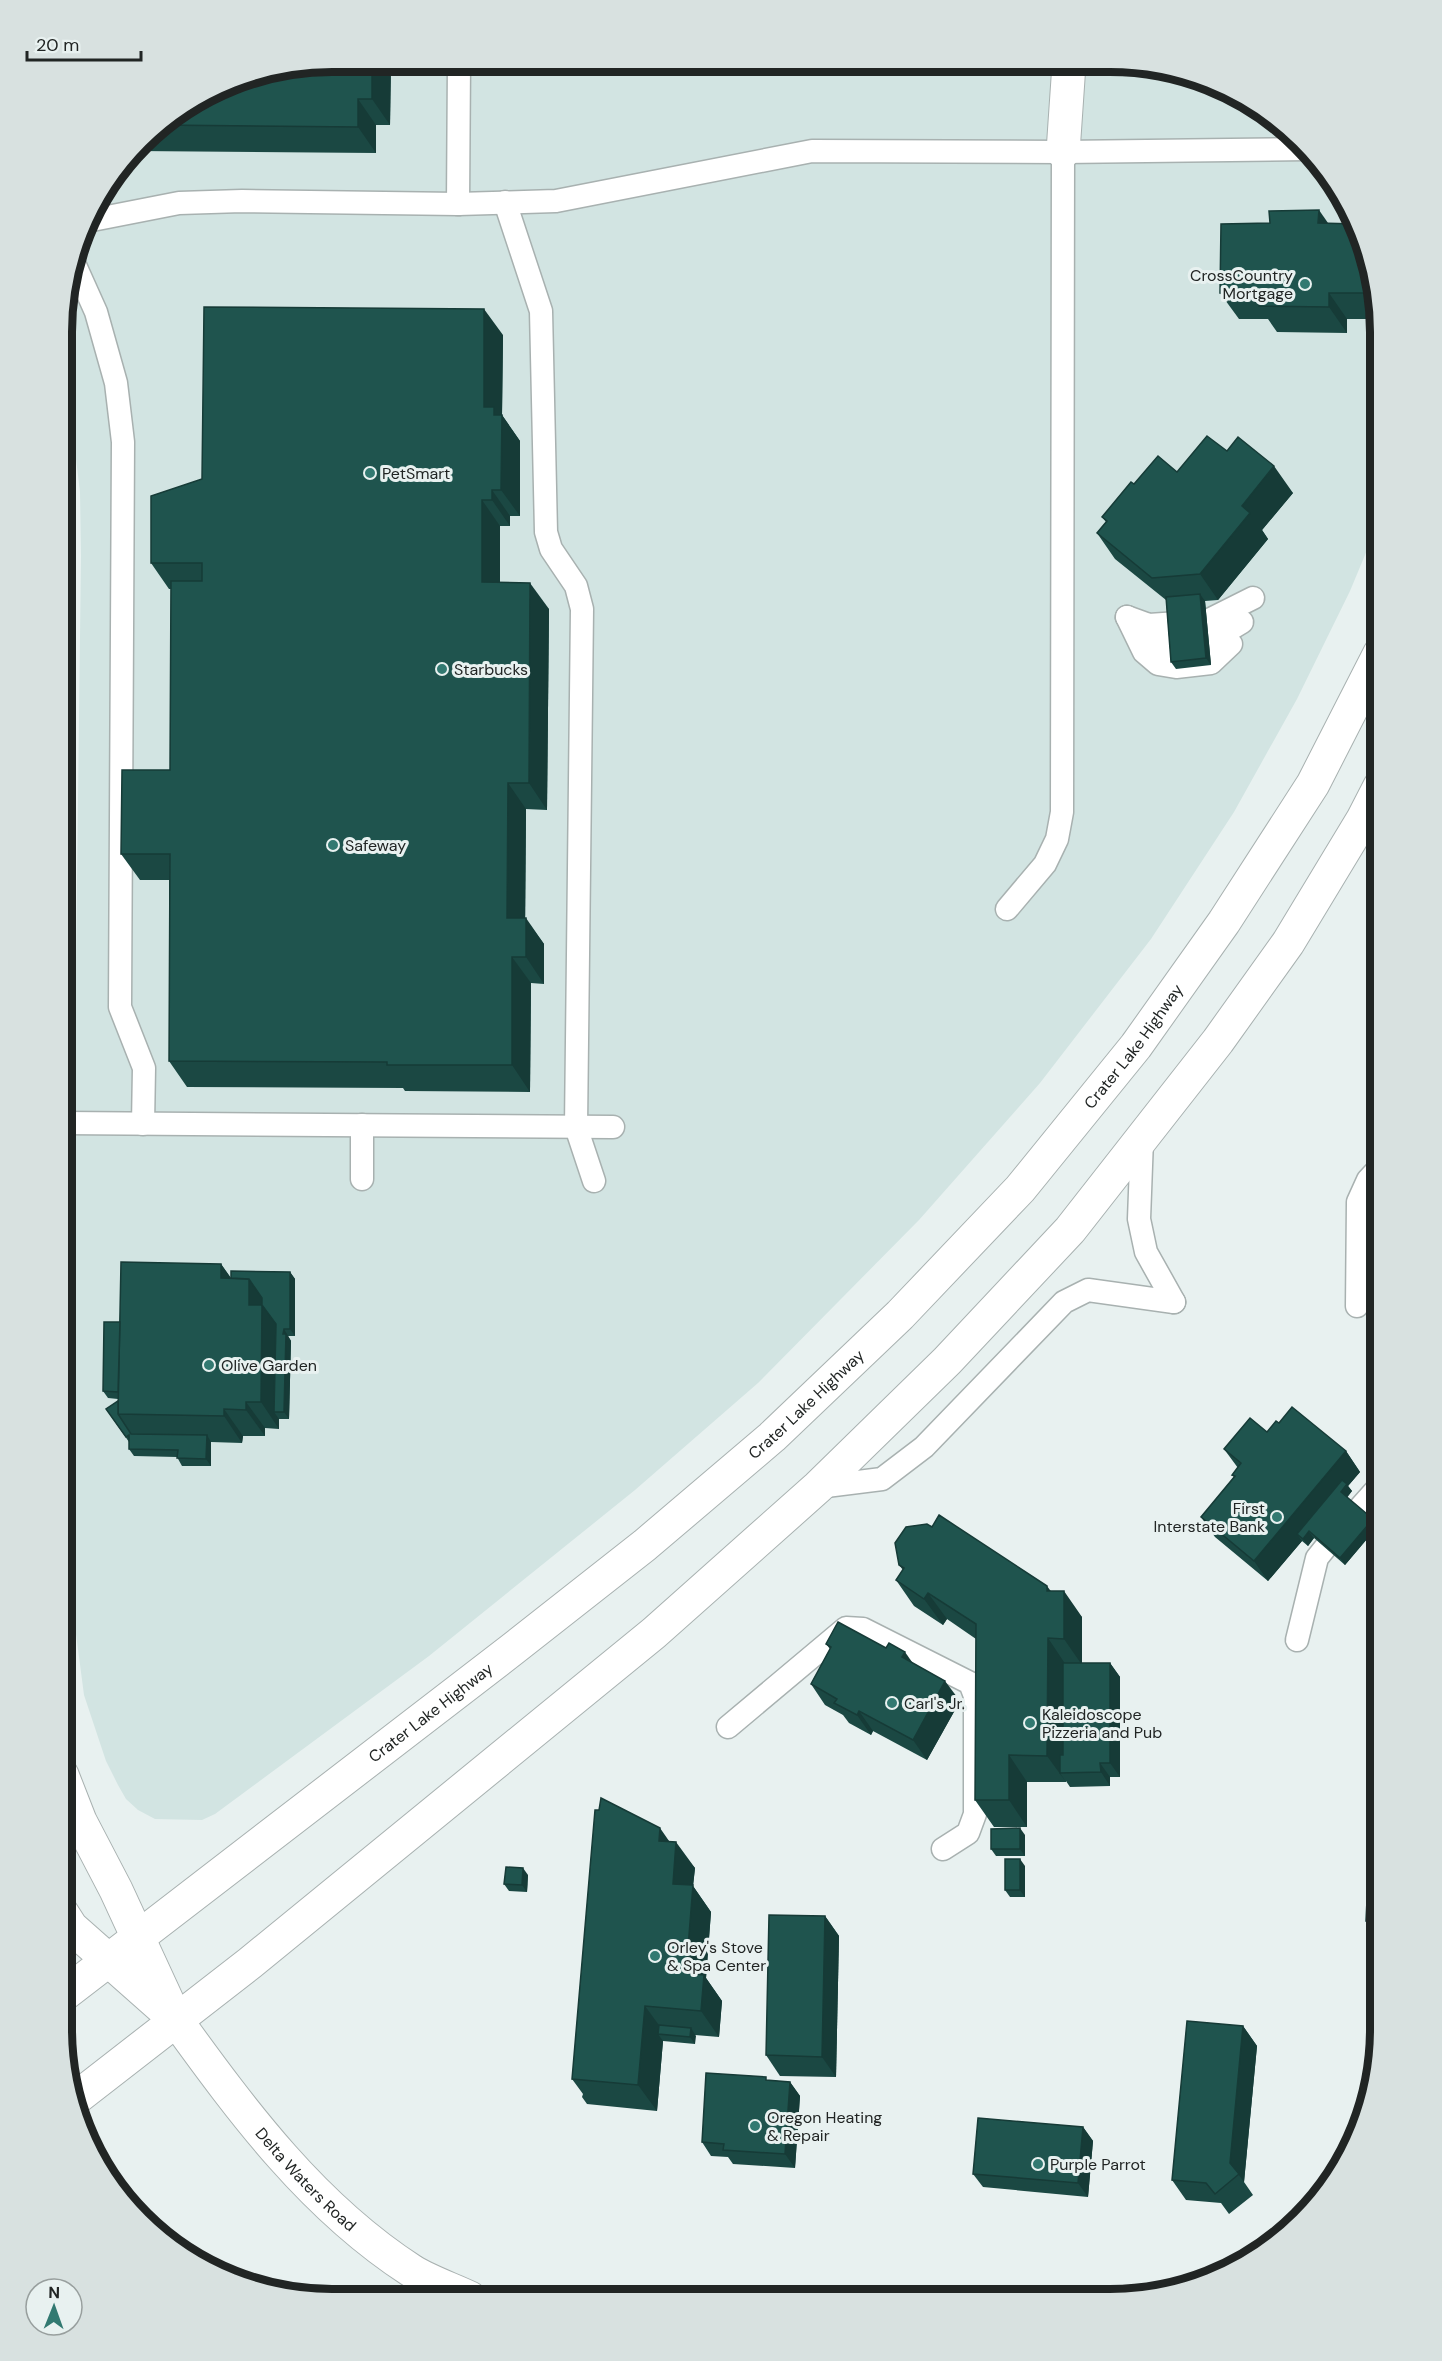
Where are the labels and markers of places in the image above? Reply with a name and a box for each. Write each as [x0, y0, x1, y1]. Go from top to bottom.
place label: CrossCountry Mortgage [1190, 265, 1293, 304]
marker: CrossCountry Mortgage [1298, 277, 1312, 291]
place label: PetSmart [382, 463, 450, 484]
marker: PetSmart [363, 466, 377, 480]
place label: Starbucks [454, 659, 528, 680]
marker: Starbucks [435, 662, 449, 676]
place label: Safeway [345, 835, 406, 856]
marker: Safeway [326, 838, 340, 852]
place label: Olive Garden [221, 1355, 317, 1376]
marker: Olive Garden [202, 1358, 216, 1372]
place label: First Interstate Bank [1154, 1498, 1265, 1537]
marker: First Interstate Bank [1270, 1510, 1284, 1524]
place label: Carl's Jr. [904, 1693, 965, 1714]
marker: Carl's Jr. [885, 1696, 899, 1710]
place label: Kaleidoscope Pizzeria and Pub [1042, 1704, 1162, 1743]
marker: Kaleidoscope Pizzeria and Pub [1023, 1716, 1037, 1730]
place label: Orley's Stove & Spa Center [667, 1937, 766, 1976]
marker: Orley's Stove & Spa Center [648, 1949, 662, 1963]
place label: Oregon Heating & Repair [767, 2107, 882, 2146]
marker: Oregon Heating & Repair [748, 2119, 762, 2133]
place label: Purple Parrot [1050, 2154, 1146, 2175]
marker: Purple Parrot [1031, 2157, 1045, 2171]

